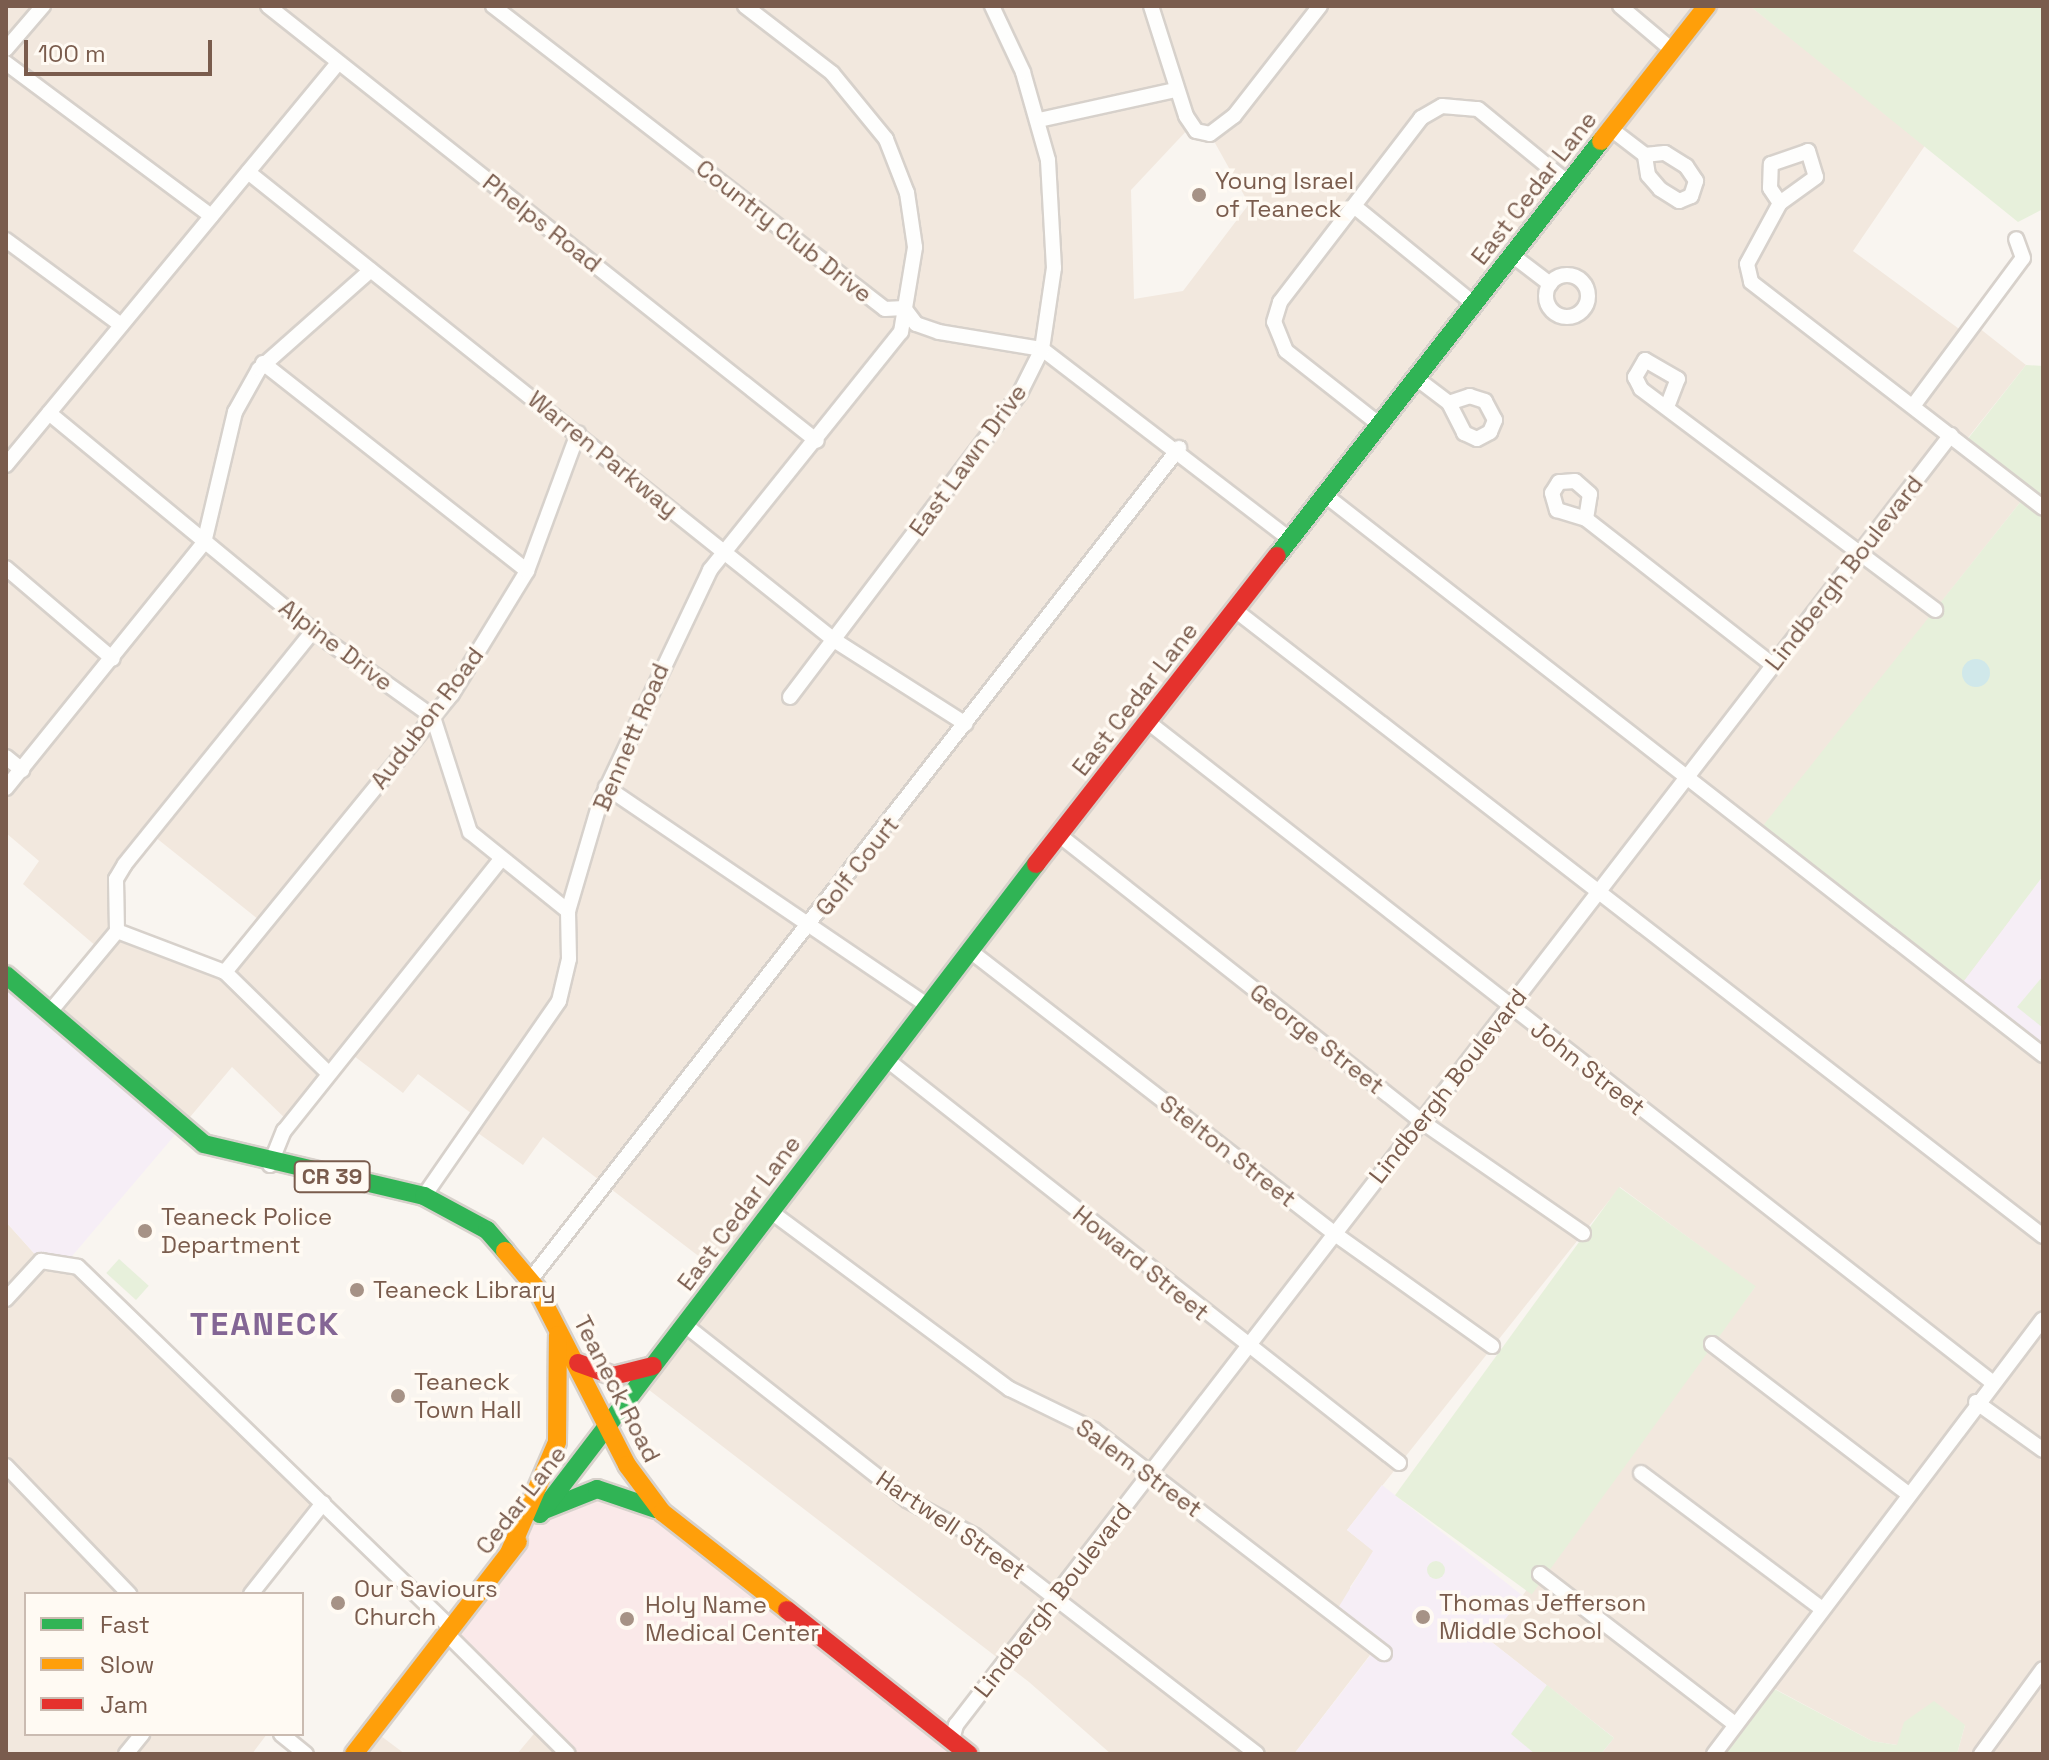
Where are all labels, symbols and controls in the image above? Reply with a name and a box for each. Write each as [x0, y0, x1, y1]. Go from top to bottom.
scale bar [28, 24, 216, 74]
text: 100 m [38, 38, 106, 69]
street label: East Cedar Lane [1465, 106, 1603, 270]
street label: Country Club Drive [690, 153, 878, 309]
place label: Young Israel of Teaneck [1215, 167, 1354, 223]
street label: Phelps Road [477, 168, 607, 278]
marker: Young Israel of Teaneck [1190, 186, 1208, 204]
street label: East Lawn Drive [903, 378, 1033, 542]
street label: Warren Parkway [522, 385, 684, 523]
street label: Lindbergh Boulevard [1759, 470, 1929, 676]
street label: Alpine Drive [273, 593, 399, 697]
street label: East Cedar Lane [1066, 617, 1204, 781]
street label: Audubon Road [364, 641, 490, 795]
street label: Bennett Road [587, 659, 675, 815]
street label: Golf Court [809, 811, 905, 921]
street label: George Street [1244, 978, 1390, 1100]
street label: Lindbergh Boulevard [1363, 983, 1533, 1189]
street label: John Street [1525, 1014, 1651, 1122]
street label: Stelton Street [1154, 1089, 1302, 1213]
street label: East Cedar Lane [671, 1130, 807, 1296]
road number: CR 39 [292, 1159, 372, 1195]
street label: Howard Street [1067, 1199, 1215, 1327]
place label: Teaneck Police Department [161, 1203, 332, 1259]
marker: Teaneck Police Department [136, 1222, 154, 1240]
place label: Teaneck Library [373, 1276, 556, 1304]
marker: Teaneck Library [348, 1281, 366, 1299]
district label: TEANECK [190, 1305, 340, 1343]
street label: Teaneck Road [568, 1311, 666, 1467]
place label: Teaneck Town Hall [414, 1368, 522, 1424]
marker: Teaneck Town Hall [389, 1387, 407, 1405]
street label: Salem Street [1070, 1413, 1208, 1523]
street label: Cedar Lane [470, 1440, 572, 1560]
street label: Hartwell Street [871, 1464, 1031, 1586]
street label: Lindbergh Boulevard [968, 1497, 1138, 1703]
place label: Our Saviours Church [354, 1575, 498, 1631]
place label: Thomas Jefferson Middle School [1439, 1589, 1646, 1645]
place label: Holy Name Medical Center [645, 1591, 819, 1647]
legend [24, 1592, 304, 1736]
marker: Our Saviours Church [329, 1594, 347, 1612]
marker: Holy Name Medical Center [616, 1608, 638, 1630]
marker: Thomas Jefferson Middle School [1414, 1608, 1432, 1626]
text: Fast [100, 1609, 150, 1640]
text: Slow [100, 1649, 154, 1680]
text: Jam [100, 1689, 148, 1720]

